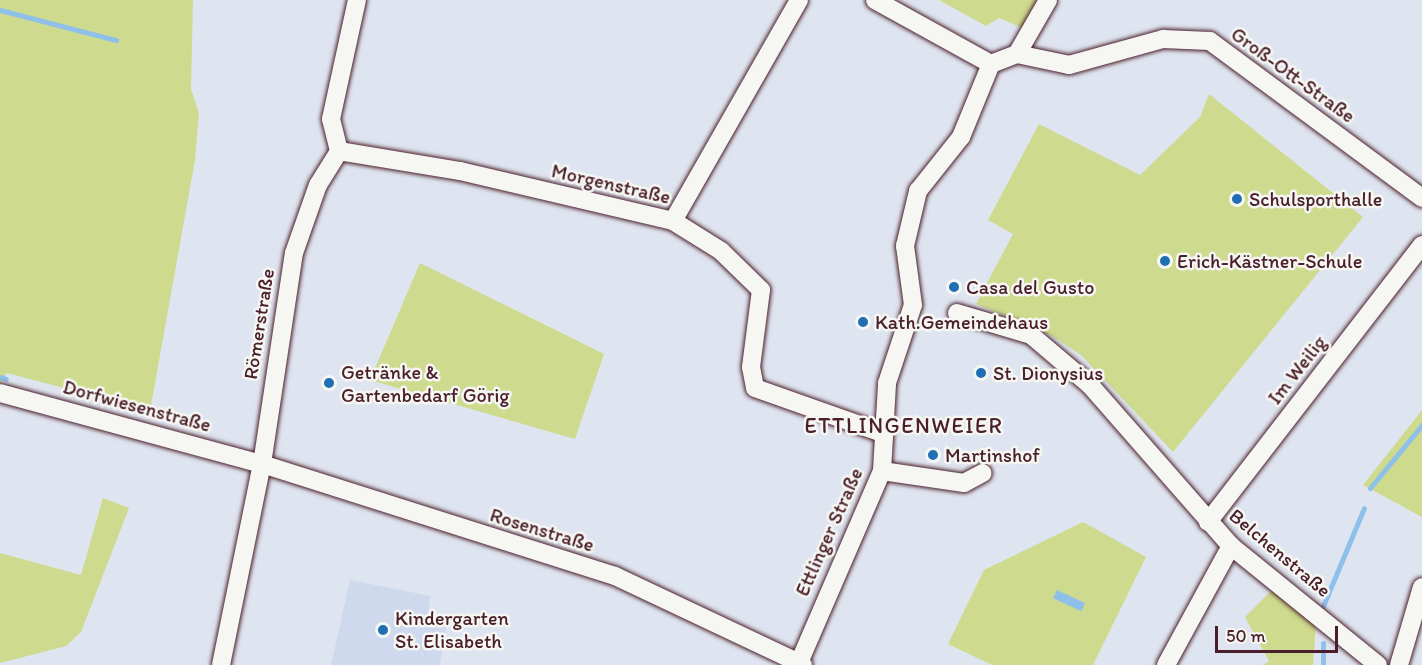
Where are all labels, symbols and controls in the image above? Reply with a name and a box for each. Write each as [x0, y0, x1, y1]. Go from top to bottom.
street label: Groß-Ott-Straße [1226, 22, 1360, 128]
street label: Morgenstraße [549, 159, 673, 209]
place label: Schulsporthalle [1249, 187, 1382, 211]
marker: Schulsporthalle [1230, 192, 1244, 206]
place label: Erich-Kästner-Schule [1177, 249, 1362, 273]
marker: Erich-Kästner-Schule [1158, 254, 1172, 268]
street label: Römerstraße [238, 267, 280, 381]
place label: Casa del Gusto [966, 275, 1095, 299]
marker: Casa del Gusto [947, 280, 961, 294]
place label: Kath.Gemeindehaus [875, 310, 1048, 334]
marker: Kath.Gemeindehaus [856, 315, 870, 329]
street label: Im Weilig [1263, 331, 1331, 409]
place label: Getränke & Gartenbedarf Görig [341, 360, 510, 407]
place label: St. Dionysius [993, 361, 1104, 385]
marker: St. Dionysius [974, 366, 988, 380]
street label: Dorfwiesenstraße [60, 375, 214, 437]
marker: Getränke & Gartenbedarf Görig [322, 376, 336, 390]
district label: ETTLINGENWEIER [807, 413, 1001, 439]
place label: Martinshof [945, 443, 1040, 467]
marker: Martinshof [926, 448, 940, 462]
street label: Ettlinger Straße [790, 464, 868, 600]
street label: Rosenstraße [487, 503, 597, 557]
street label: Belchenstraße [1224, 504, 1336, 602]
place label: Kindergarten St. Elisabeth [395, 606, 509, 653]
scale bar [1218, 614, 1341, 652]
marker: Kindergarten St. Elisabeth [376, 623, 390, 637]
text: 50 m [1226, 625, 1266, 647]

